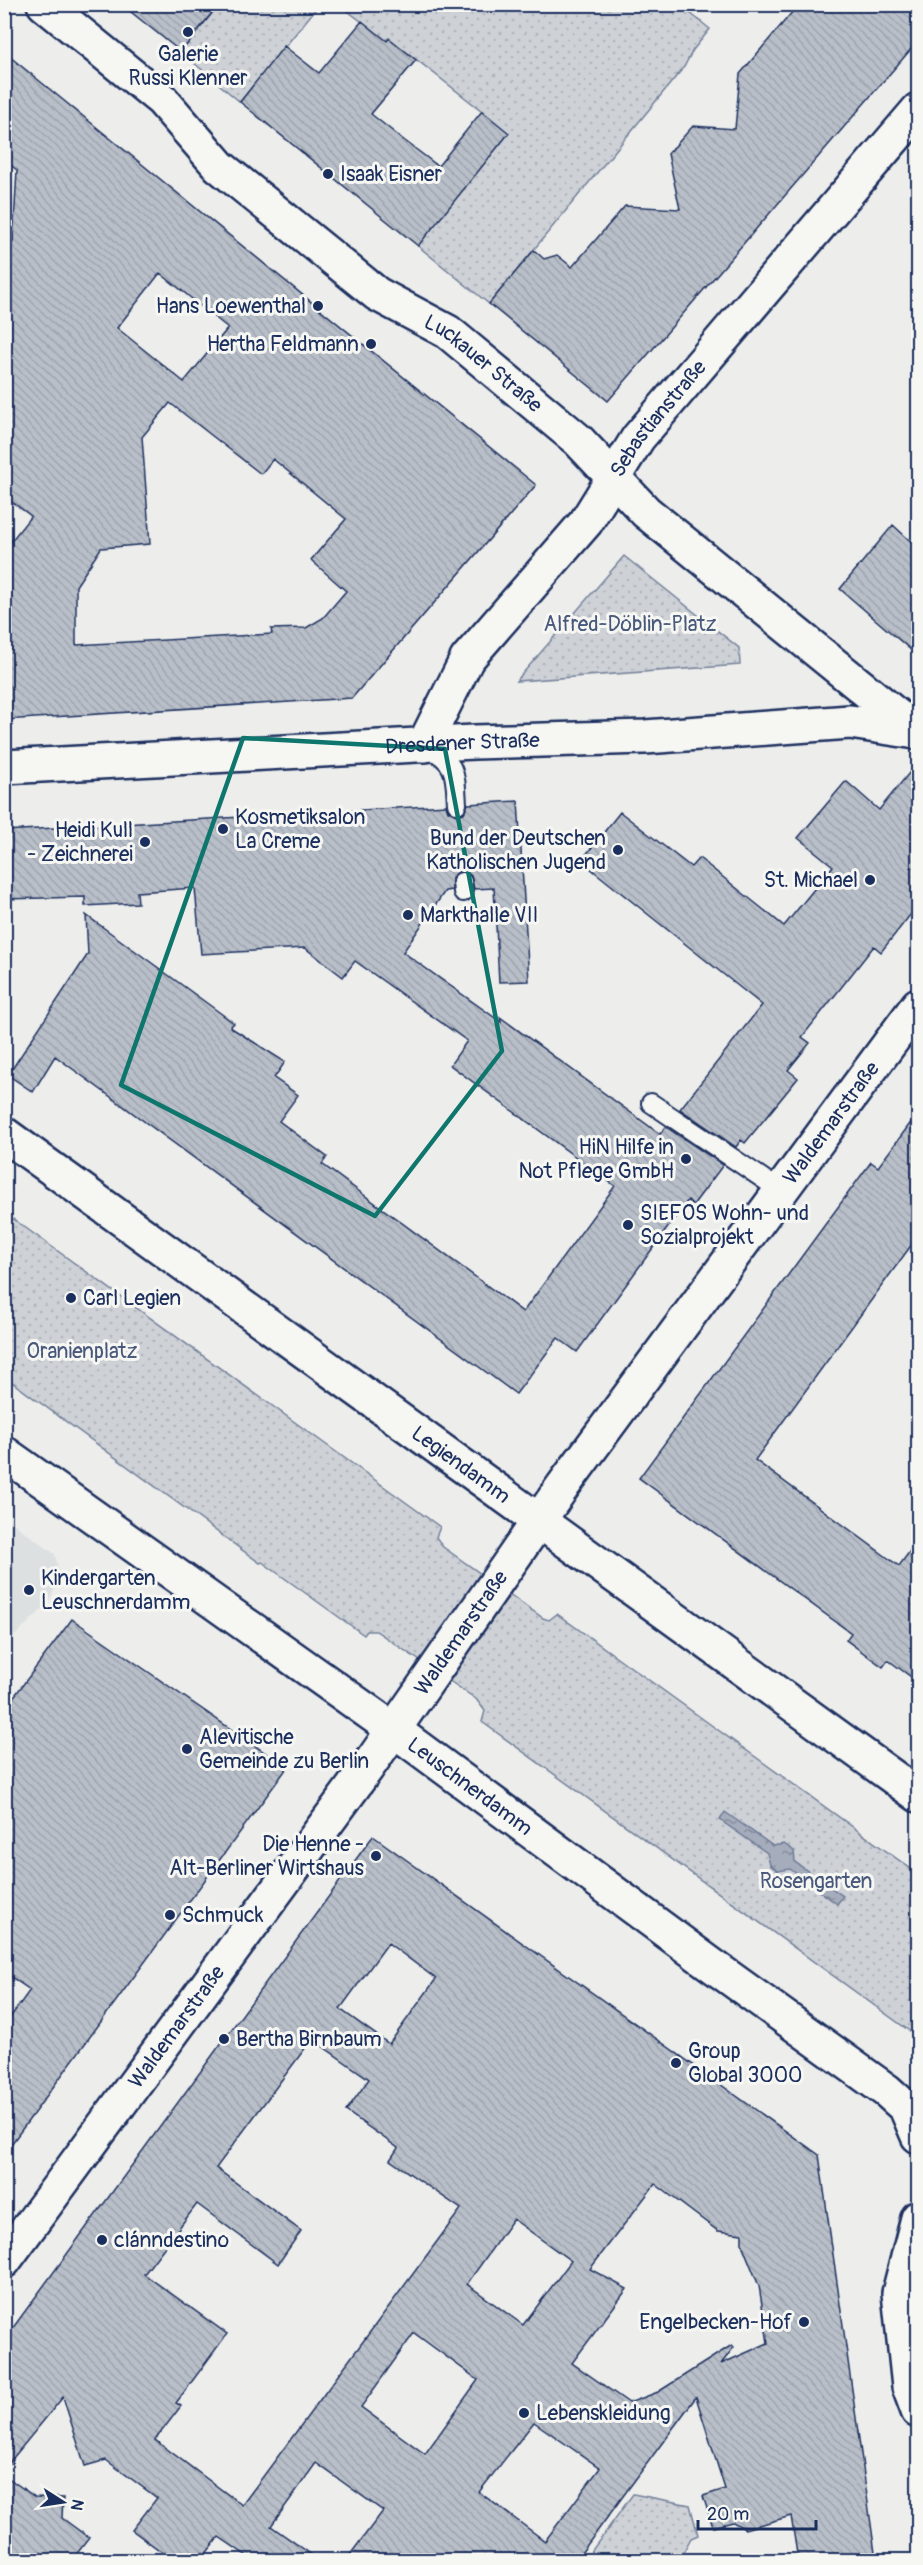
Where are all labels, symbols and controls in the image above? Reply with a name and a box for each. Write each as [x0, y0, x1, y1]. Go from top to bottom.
marker: Galerie Russi Klenner [181, 25, 195, 39]
place label: Galerie Russi Klenner [128, 41, 248, 92]
place label: Isaak Eisner [340, 161, 442, 188]
marker: Isaak Eisner [321, 167, 335, 181]
place label: Hans Loewenthal [156, 293, 306, 320]
marker: Hans Loewenthal [311, 299, 325, 313]
street label: Luckauer Straße [419, 309, 548, 419]
place label: Hertha Feldmann [207, 331, 359, 358]
marker: Hertha Feldmann [364, 337, 378, 351]
street label: Sebastianstraße [604, 354, 713, 482]
park label: Alfred-Döblin-Platz [544, 611, 716, 638]
street label: Dresdener Straße [384, 727, 541, 761]
place label: Kosmetiksalon La Creme [235, 804, 365, 855]
place label: Heidi Kull - Zeichnerei [27, 817, 133, 868]
marker: Kosmetiksalon La Creme [216, 822, 230, 836]
place label: Bund der Deutschen Katholischen Jugend [426, 825, 606, 876]
marker: Heidi Kull - Zeichnerei [138, 835, 152, 849]
marker: Bund der Deutschen Katholischen Jugend [611, 843, 625, 857]
place label: St. Michael [764, 867, 858, 894]
marker: St. Michael [863, 873, 877, 887]
place label: Markthalle VII [420, 902, 539, 929]
marker: Markthalle VII [401, 908, 415, 922]
street label: Waldemarstraße [777, 1056, 886, 1190]
place label: HiN Hilfe in Not Pflege GmbH [518, 1134, 674, 1185]
marker: HiN Hilfe in Not Pflege GmbH [679, 1152, 693, 1166]
place label: SIEFOS Wohn- und Sozialprojekt [640, 1200, 809, 1251]
marker: SIEFOS Wohn- und Sozialprojekt [621, 1218, 635, 1232]
place label: Carl Legien [83, 1285, 181, 1312]
marker: Carl Legien [64, 1291, 78, 1305]
park label: Oranienplatz [27, 1338, 137, 1365]
street label: Legiendamm [406, 1420, 516, 1510]
place label: Kindergarten Leuschnerdamm [41, 1565, 190, 1616]
street label: Waldemarstraße [409, 1565, 515, 1701]
marker: Kindergarten Leuschnerdamm [22, 1583, 36, 1597]
place label: Alevitische Gemeinde zu Berlin [199, 1724, 369, 1775]
street label: Leuschnerdamm [402, 1731, 538, 1842]
marker: Alevitische Gemeinde zu Berlin [180, 1742, 194, 1756]
place label: Die Henne - Alt-Berliner Wirtshaus [169, 1831, 365, 1882]
marker: Die Henne - Alt-Berliner Wirtshaus [369, 1849, 383, 1863]
park label: Rosengarten [760, 1868, 872, 1895]
place label: Schmuck [182, 1902, 264, 1929]
marker: Schmuck [163, 1908, 177, 1922]
street label: Waldemarstraße [123, 1960, 232, 2094]
place label: Bertha Birnbaum [236, 2026, 382, 2053]
marker: Bertha Birnbaum [217, 2032, 231, 2046]
place label: Group Global 3000 [688, 2038, 802, 2089]
marker: Group Global 3000 [669, 2056, 683, 2070]
place label: clánndestino [114, 2227, 229, 2254]
marker: clánndestino [95, 2233, 109, 2247]
place label: Engelbecken-Hof [639, 2309, 792, 2336]
marker: Engelbecken-Hof [797, 2315, 811, 2329]
place label: Lebenskleidung [536, 2400, 670, 2427]
marker: Lebenskleidung [517, 2406, 531, 2420]
north arrow [33, 2472, 93, 2532]
scale bar [698, 2493, 816, 2531]
text: N [66, 2498, 88, 2512]
text: 20 m [707, 2503, 749, 2526]

